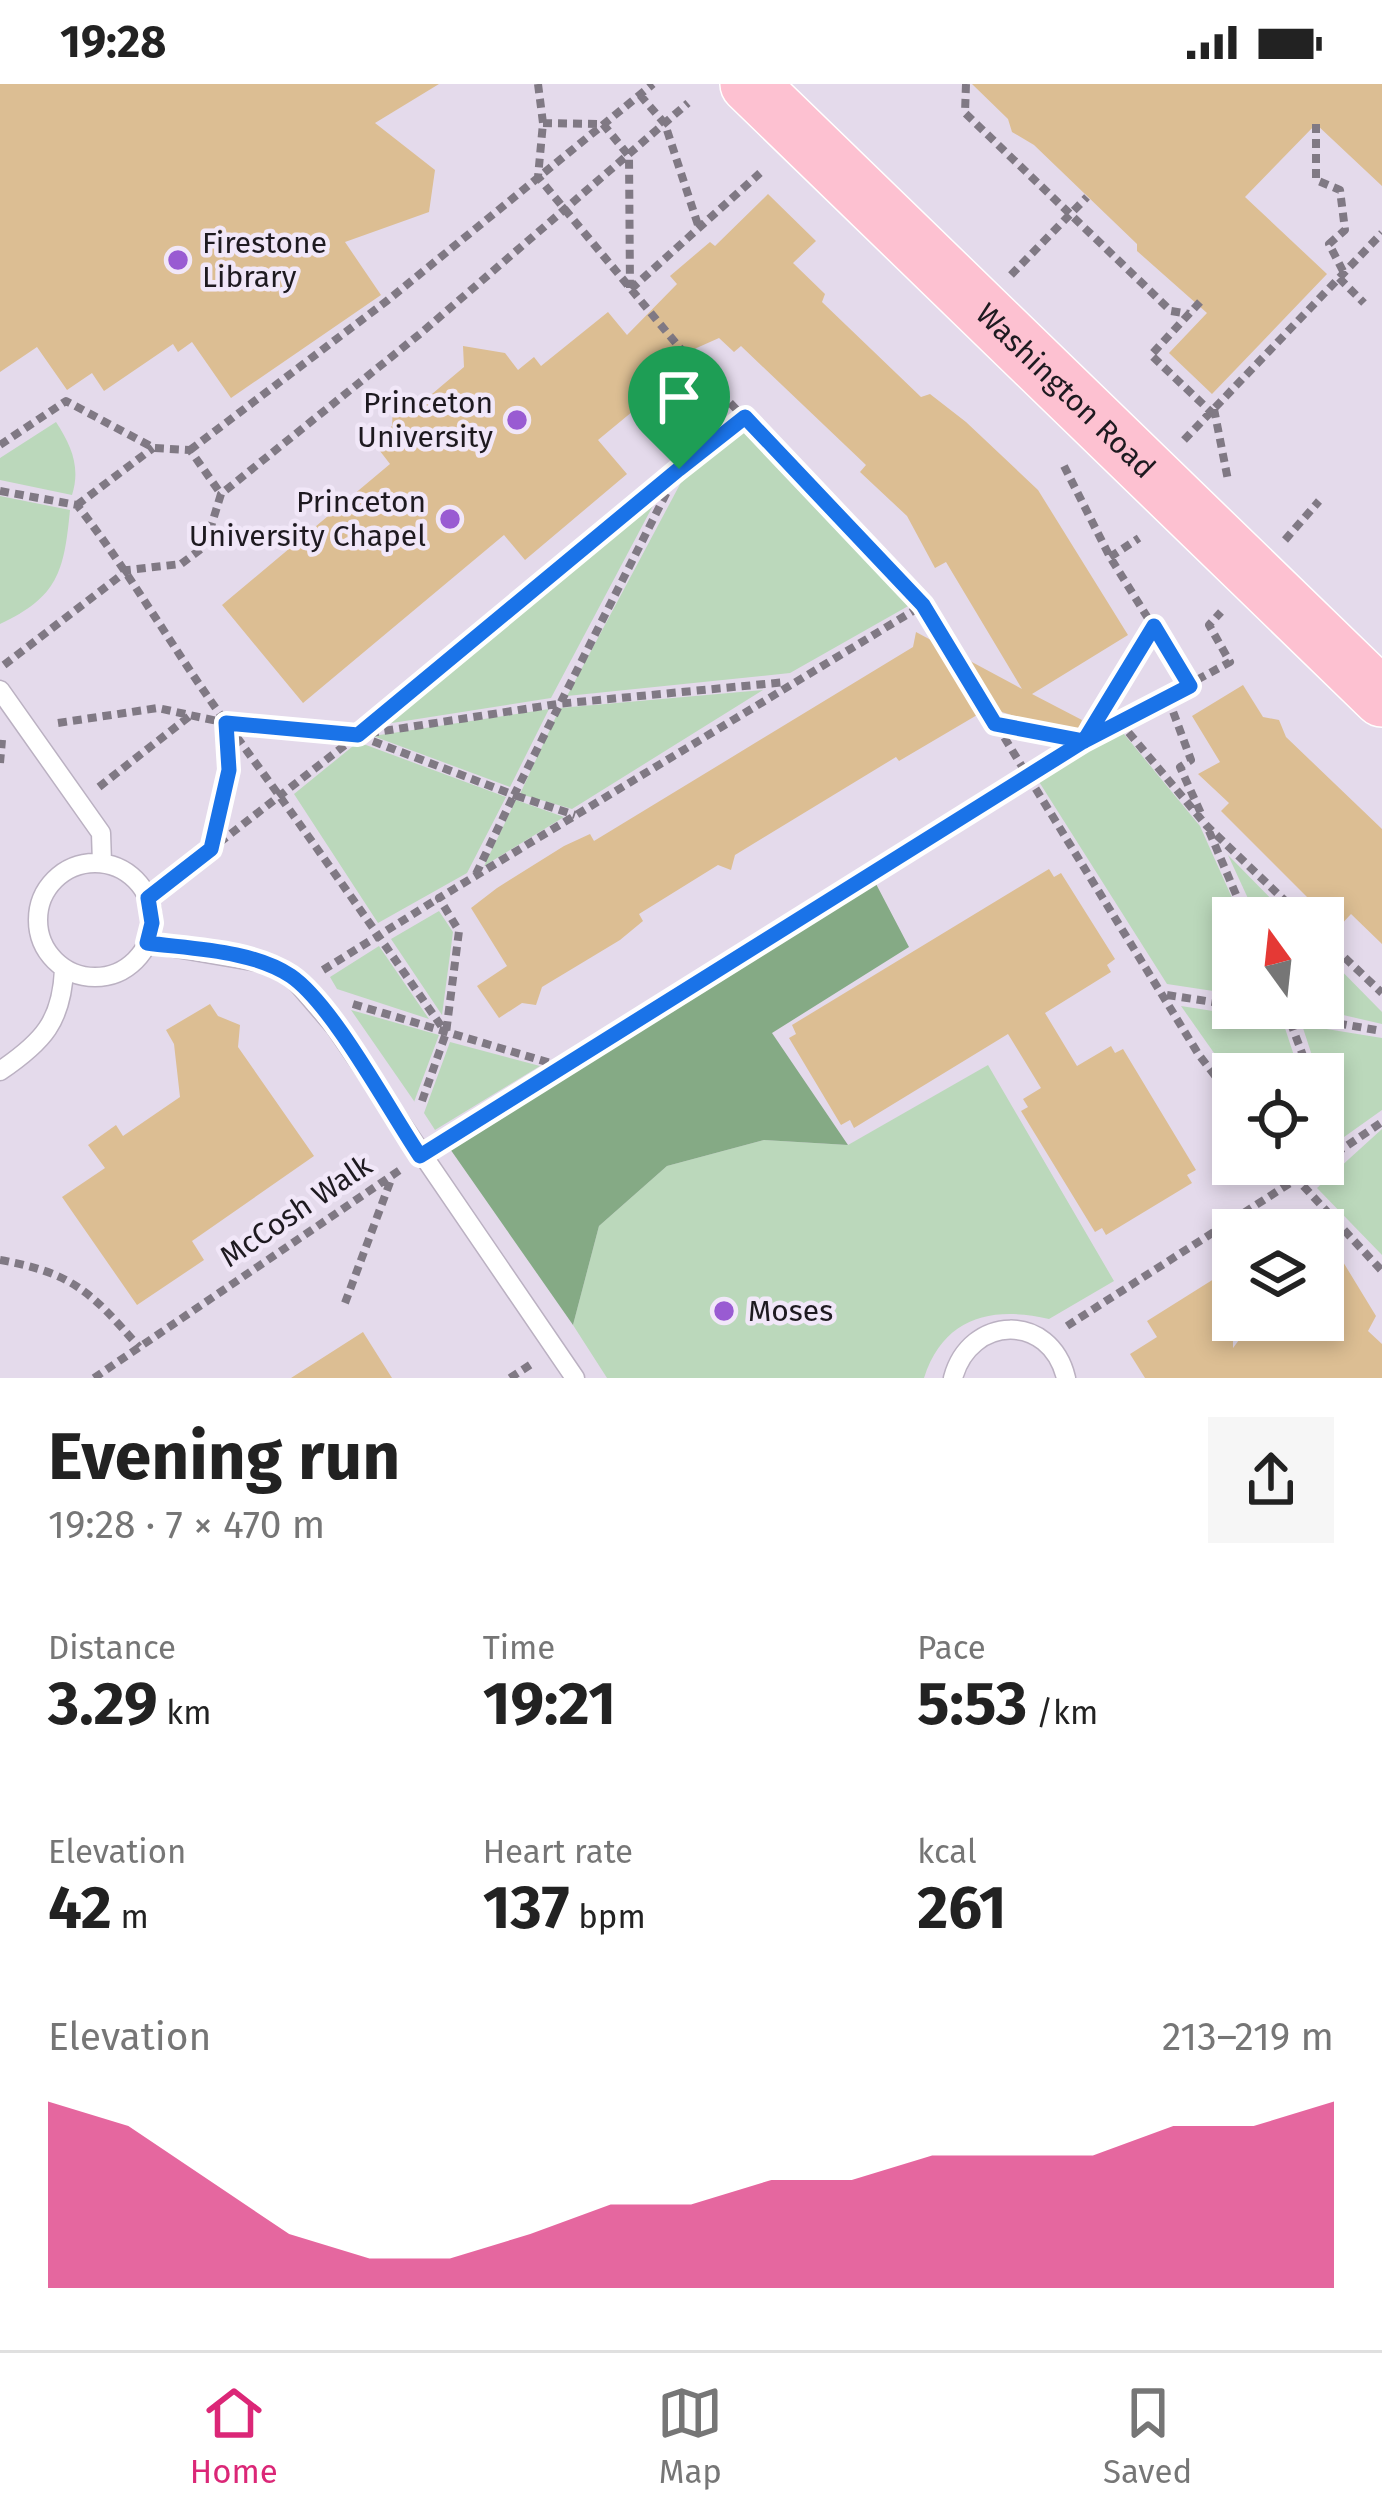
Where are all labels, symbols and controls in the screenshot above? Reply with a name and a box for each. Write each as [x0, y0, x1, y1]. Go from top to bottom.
text: 19:28 [60, 15, 166, 69]
place label: Firestone Library [202, 225, 327, 295]
marker: Firestone Library [165, 247, 191, 273]
street label: Washington Road [968, 296, 1163, 486]
pin [628, 346, 730, 469]
icon: arrive [646, 364, 712, 430]
place label: Princeton University [357, 385, 493, 455]
marker: Princeton University [504, 407, 530, 433]
place label: Princeton University Chapel [189, 484, 426, 554]
marker: Princeton University Chapel [437, 506, 463, 532]
north arrow [1212, 897, 1344, 1029]
map controls [1212, 897, 1344, 1341]
button: locate [1212, 1053, 1344, 1185]
street label: McCosh Walk [213, 1147, 379, 1275]
button: layers [1212, 1209, 1344, 1341]
place label: Moses [748, 1293, 833, 1329]
marker: Moses [711, 1298, 737, 1324]
text: Evening run [48, 1417, 400, 1496]
button: share [1208, 1417, 1334, 1543]
text: 19:28 · 7 × 470 m [48, 1502, 325, 1548]
text: Distance [48, 1628, 176, 1668]
text: Time [483, 1628, 555, 1668]
text: Pace [917, 1628, 986, 1668]
text: 3.29 [48, 1668, 158, 1740]
text: 19:21 [483, 1668, 616, 1740]
text: 5:53 [917, 1668, 1027, 1740]
text: km [158, 1693, 212, 1733]
text: /km [1027, 1693, 1098, 1733]
text: Elevation [48, 1832, 186, 1872]
text: Heart rate [483, 1832, 633, 1872]
text: kcal [917, 1832, 977, 1872]
text: 42 [48, 1872, 112, 1944]
text: 137 [483, 1872, 569, 1944]
text: 261 [917, 1872, 1007, 1944]
text: m [112, 1897, 149, 1937]
text: bpm [569, 1897, 646, 1937]
text: Elevation [48, 2014, 211, 2060]
text: 213–219 m [1162, 2014, 1334, 2060]
tab: Home [190, 2380, 278, 2492]
tab: Map [657, 2380, 723, 2492]
tab: Saved [1103, 2380, 1192, 2492]

